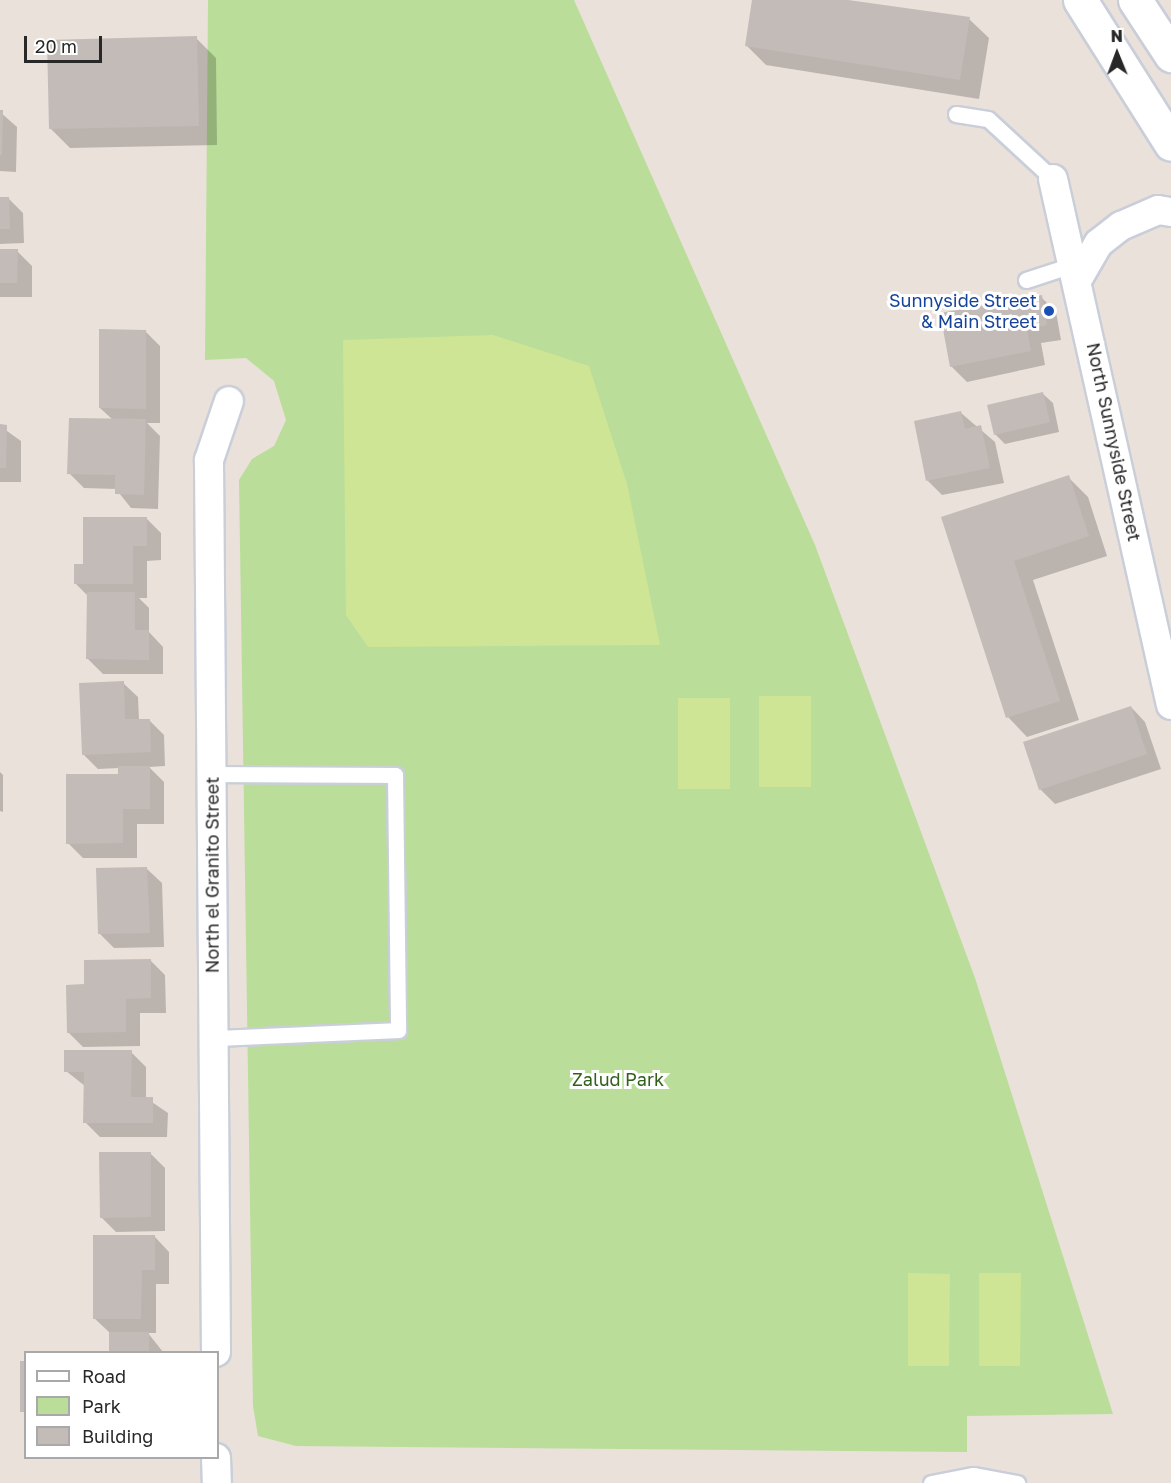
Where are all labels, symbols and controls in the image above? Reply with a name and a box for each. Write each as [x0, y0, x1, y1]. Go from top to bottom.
scale bar [27, 24, 105, 62]
north arrow [1087, 24, 1147, 84]
text: N [1110, 26, 1123, 46]
text: 20 m [35, 35, 77, 57]
place label: Sunnyside Street & Main Street [889, 290, 1037, 332]
marker: Sunnyside Street & Main Street [1042, 304, 1056, 318]
street label: North Sunnyside Street [1082, 341, 1146, 543]
street label: North el Granito Street [201, 777, 223, 973]
park label: Zalud Park [572, 1068, 664, 1090]
legend [24, 1351, 219, 1459]
text: Road [82, 1365, 126, 1387]
text: Park [82, 1395, 121, 1417]
text: Building [82, 1425, 153, 1447]

